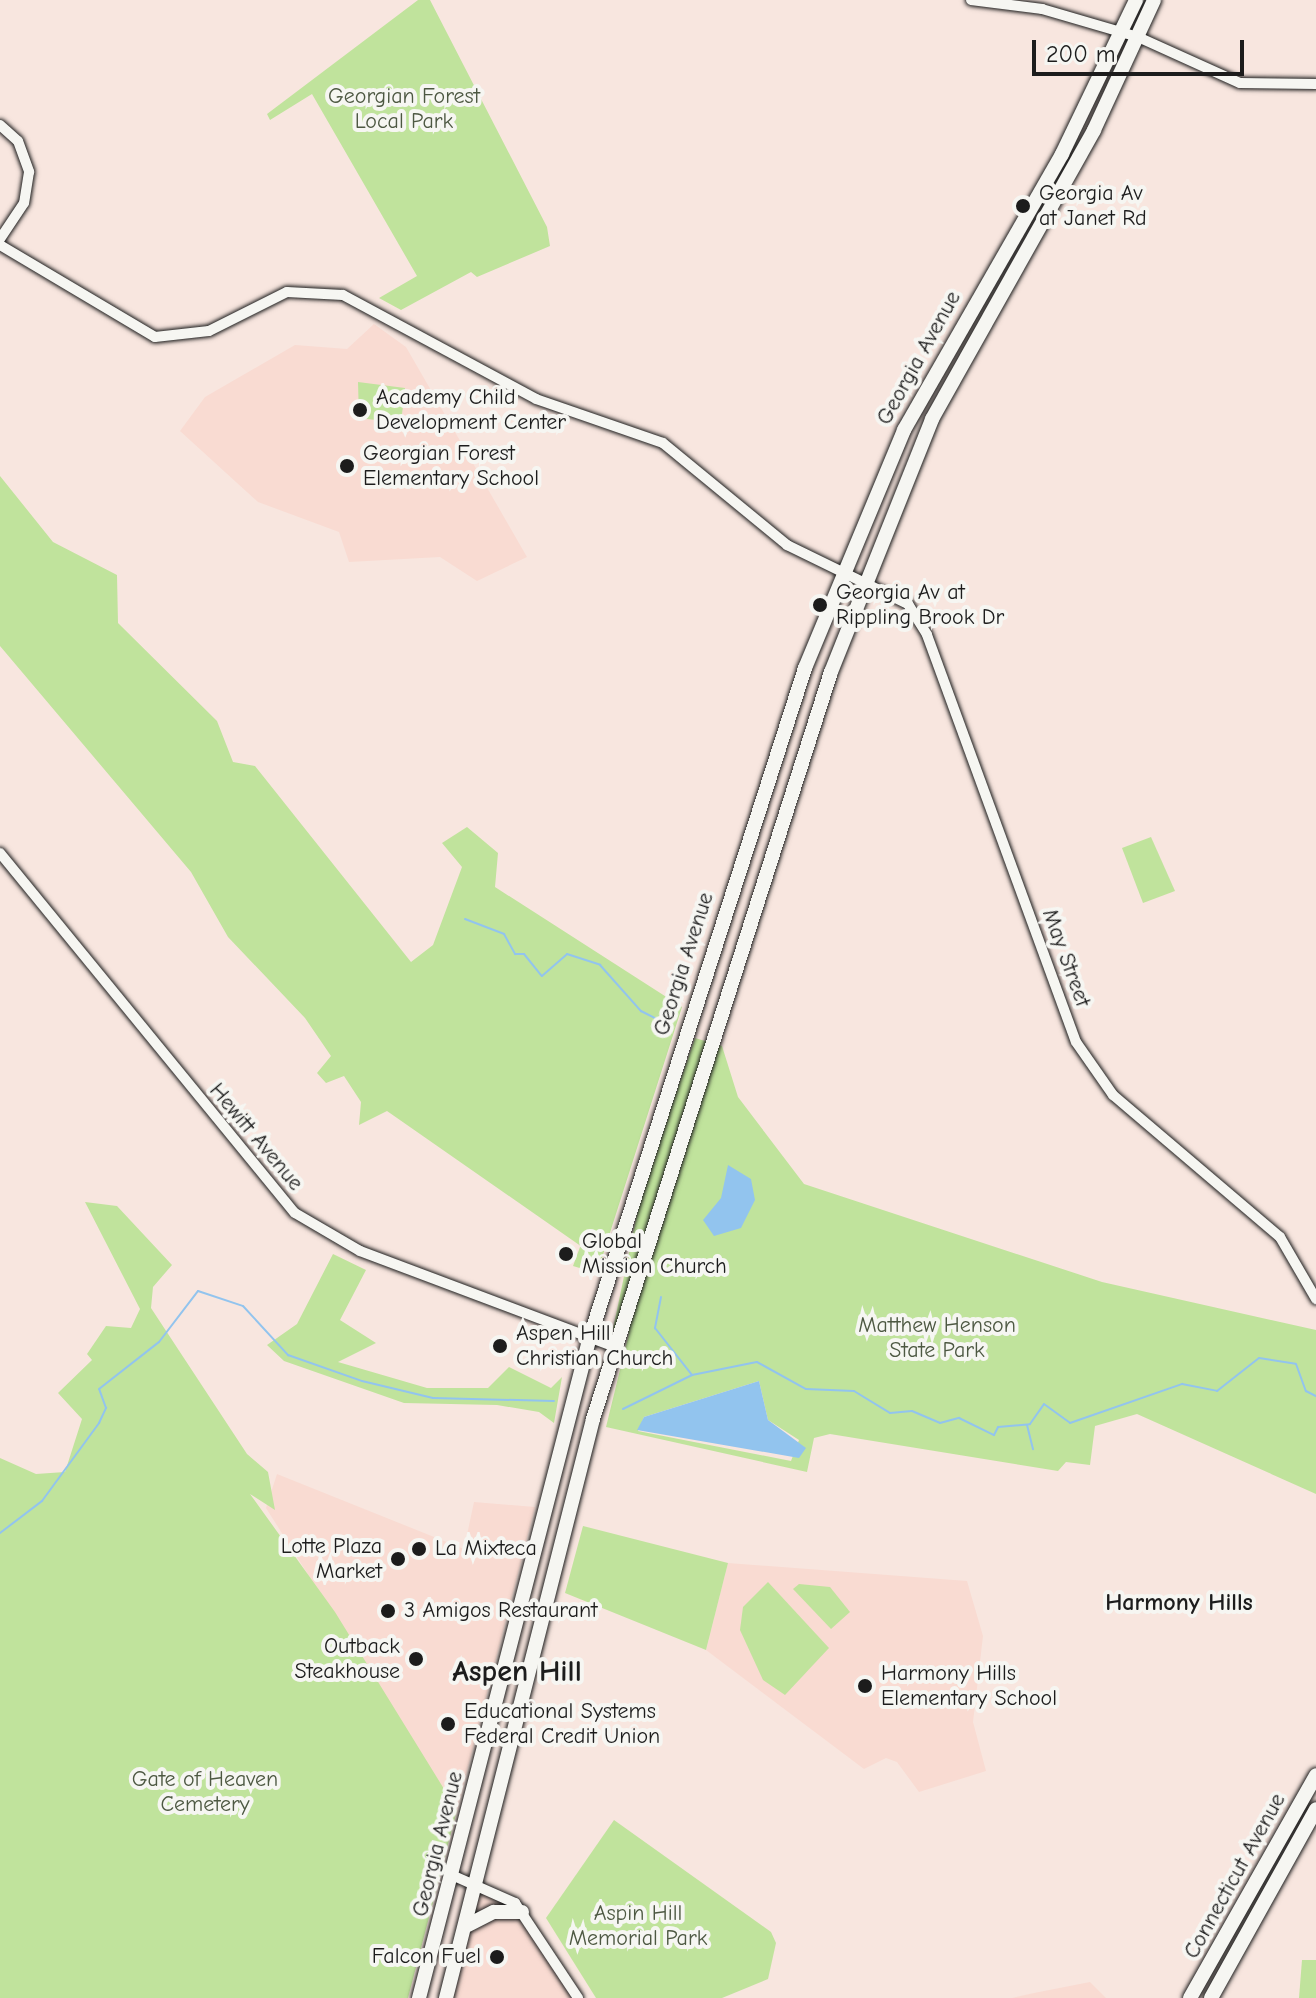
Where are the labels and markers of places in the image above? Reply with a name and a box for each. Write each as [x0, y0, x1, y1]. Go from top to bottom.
place label: Georgia Av at Janet Rd [1039, 180, 1147, 232]
marker: Georgia Av at Janet Rd [1014, 197, 1032, 215]
place label: Academy Child Development Center [376, 384, 566, 436]
marker: Academy Child Development Center [351, 401, 369, 419]
place label: Georgian Forest Elementary School [363, 440, 539, 492]
marker: Georgian Forest Elementary School [338, 457, 356, 475]
place label: Georgia Av at Rippling Brook Dr [836, 579, 1004, 630]
marker: Georgia Av at Rippling Brook Dr [811, 596, 829, 614]
place label: Global Mission Church [582, 1228, 727, 1280]
marker: Global Mission Church [557, 1245, 575, 1263]
place label: Aspen Hill Christian Church [516, 1320, 673, 1372]
marker: Aspen Hill Christian Church [491, 1337, 509, 1355]
place label: Lotte Plaza Market [281, 1533, 382, 1584]
place label: La Mixteca [435, 1536, 537, 1562]
marker: La Mixteca [410, 1540, 428, 1558]
marker: Lotte Plaza Market [389, 1550, 407, 1568]
place label: 3 Amigos Restaurant [404, 1598, 597, 1624]
marker: 3 Amigos Restaurant [379, 1602, 397, 1620]
place label: Outback Steakhouse [294, 1633, 400, 1684]
marker: Outback Steakhouse [407, 1650, 425, 1668]
place label: Harmony Hills Elementary School [881, 1660, 1057, 1712]
marker: Harmony Hills Elementary School [856, 1677, 874, 1695]
place label: Educational Systems Federal Credit Union [464, 1698, 660, 1750]
marker: Educational Systems Federal Credit Union [439, 1715, 457, 1733]
place label: Falcon Fuel [372, 1944, 481, 1970]
marker: Falcon Fuel [488, 1948, 506, 1966]

